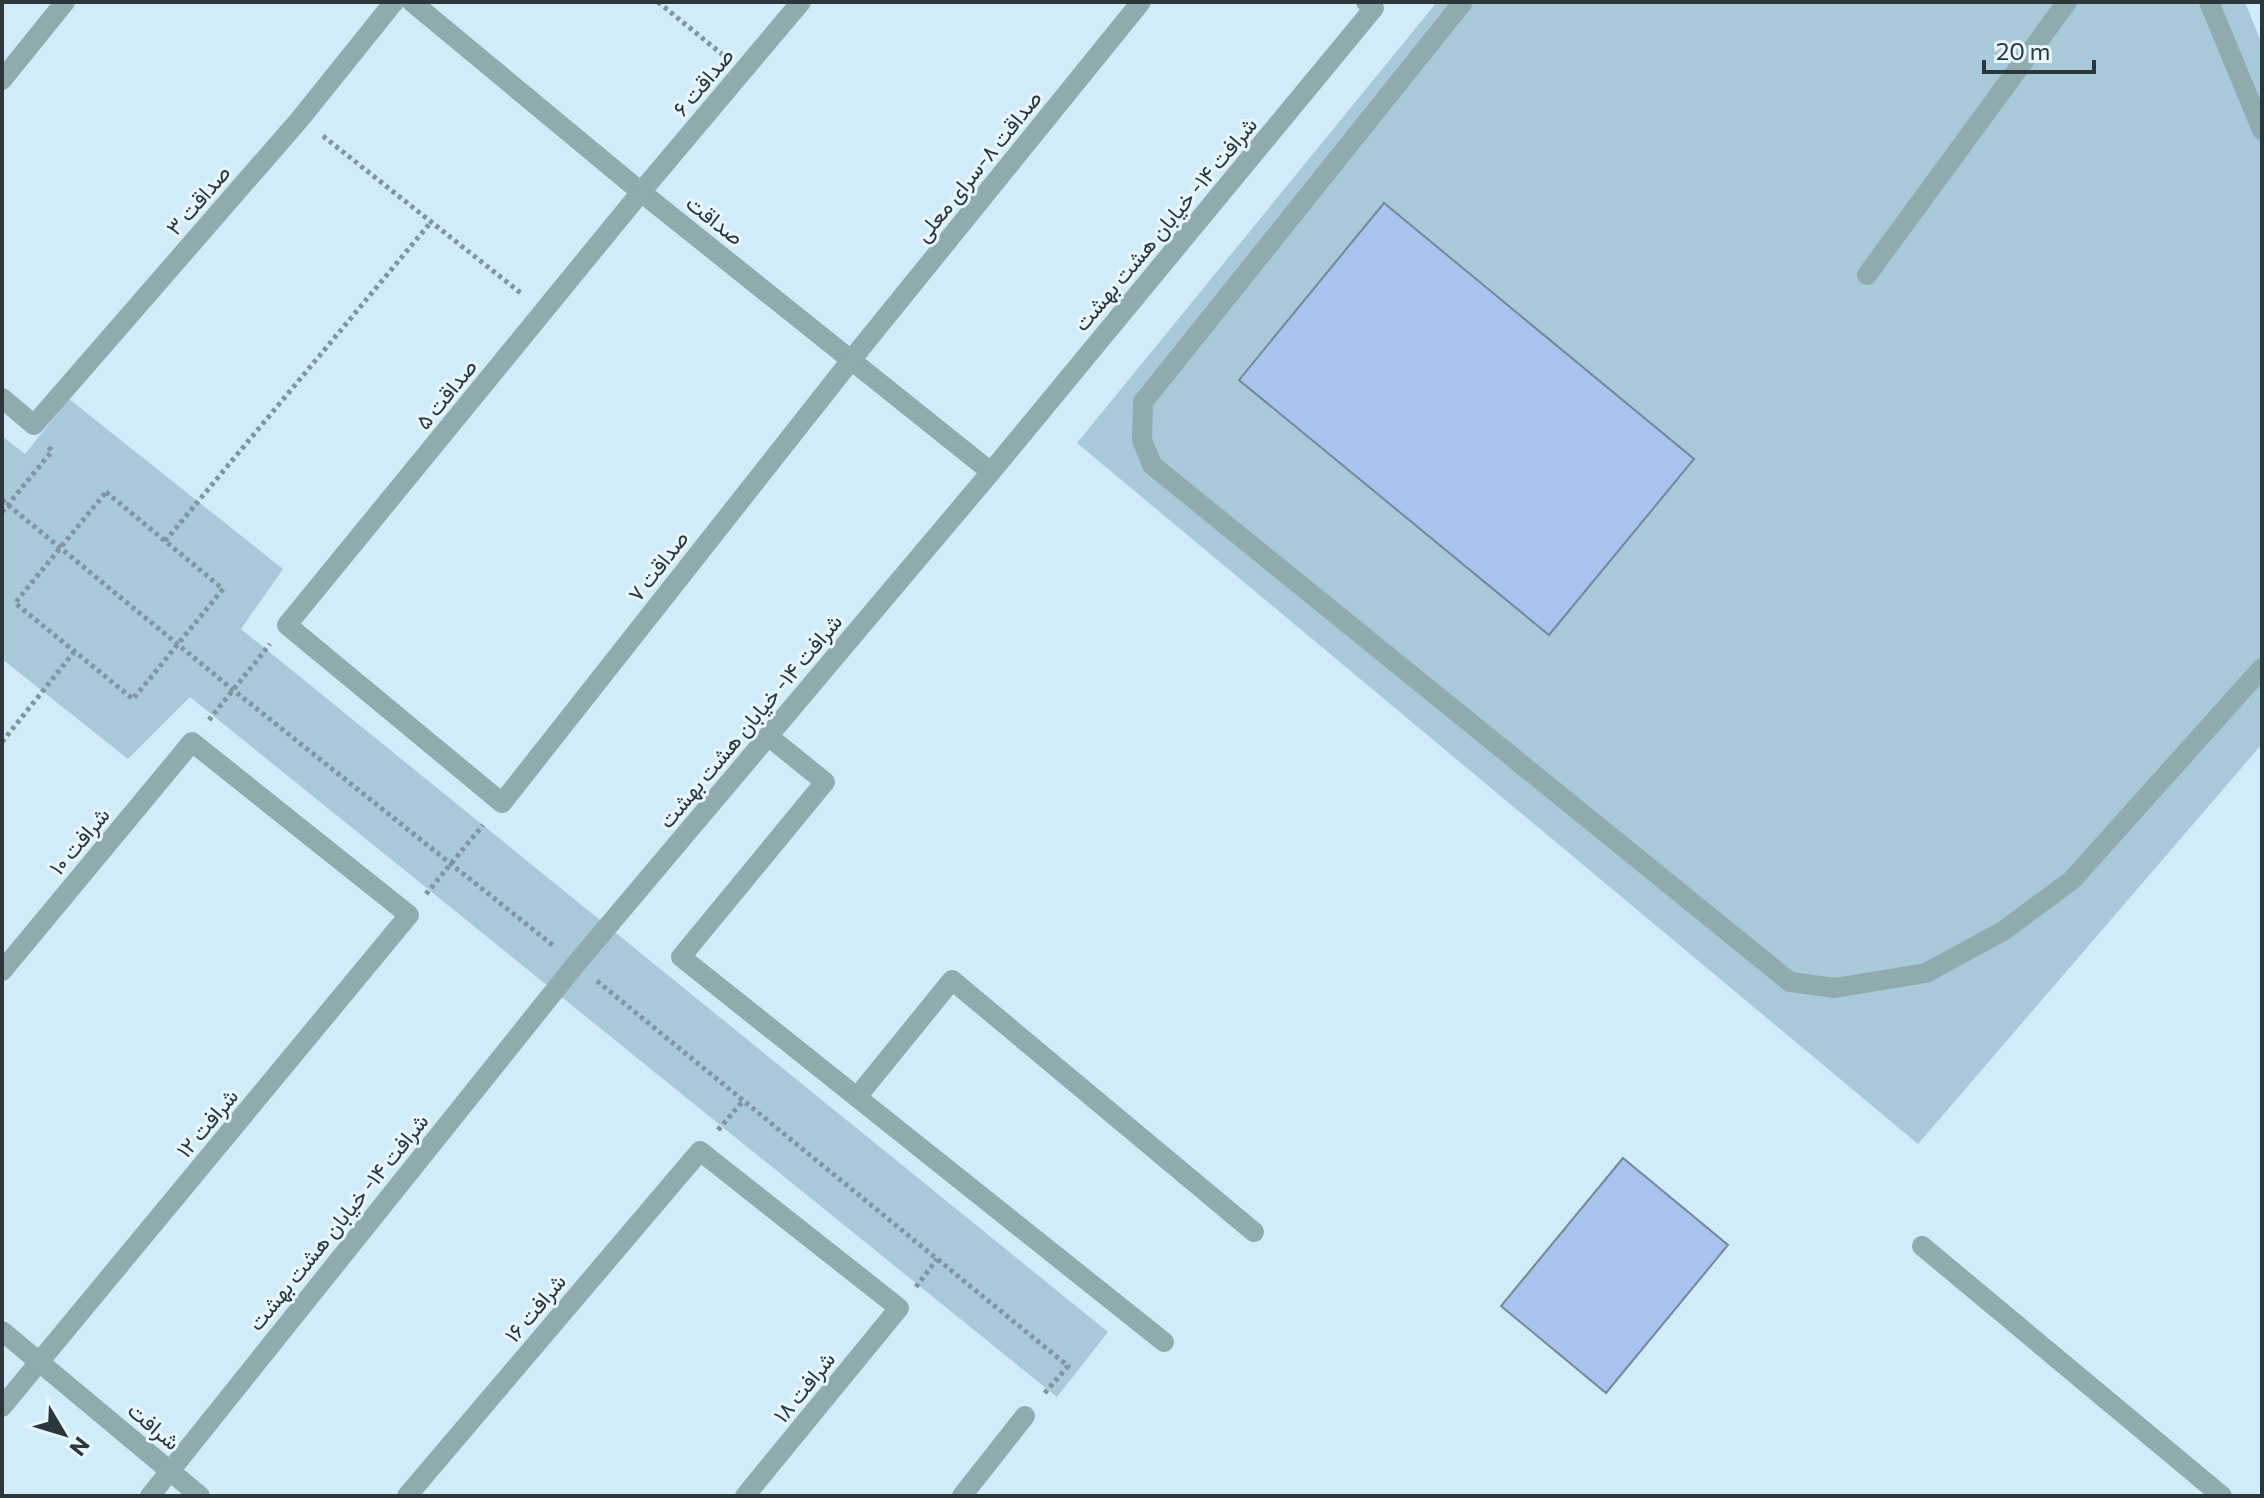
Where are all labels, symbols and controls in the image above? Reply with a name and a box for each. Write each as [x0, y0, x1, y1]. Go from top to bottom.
scale bar [1984, 24, 2094, 74]
text: 20 m [1996, 36, 2050, 65]
street label: صداقت ۶ [666, 42, 739, 121]
street label: صداقت ۸-سرای معلی [908, 85, 1048, 247]
street label: شرافت ۱۴- خیابان هشت بهشت [1067, 111, 1263, 337]
street label: صداقت ۳ [160, 159, 236, 240]
street label: صداقت [681, 189, 750, 250]
street label: صداقت ۵ [409, 353, 482, 434]
street label: صداقت ۷ [621, 525, 694, 607]
street label: شرافت ۱۴- خیابان هشت بهشت [652, 608, 848, 834]
street label: شرافت ۱۰ [43, 801, 115, 881]
street label: شرافت ۱۲ [170, 1083, 244, 1163]
street label: شرافت ۱۴- خیابان هشت بهشت [242, 1108, 434, 1336]
street label: شرافت ۱۶ [498, 1268, 572, 1348]
street label: شرافت ۱۸ [767, 1346, 841, 1428]
north arrow [24, 1394, 104, 1474]
street label: شرافت [122, 1396, 186, 1456]
text: N [64, 1432, 96, 1461]

